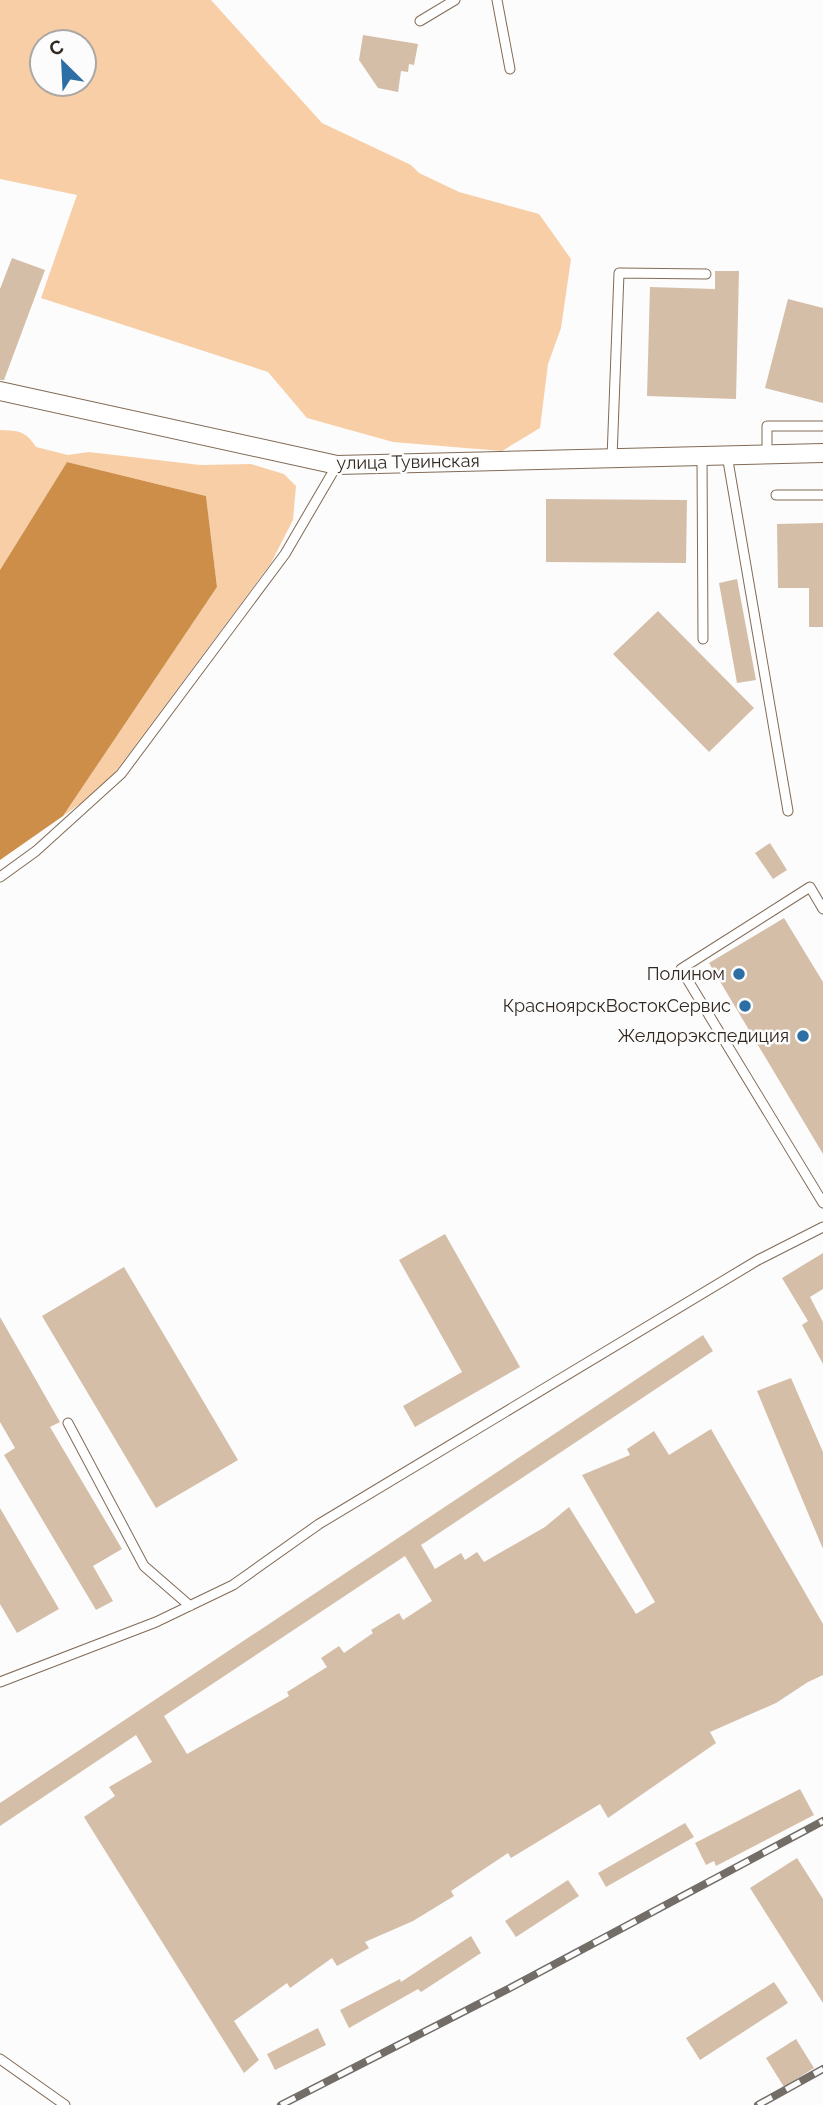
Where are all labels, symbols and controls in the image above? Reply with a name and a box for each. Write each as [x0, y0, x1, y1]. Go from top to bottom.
north arrow [28, 28, 98, 98]
text: С [46, 35, 67, 60]
street label: улица Тувинская [336, 450, 480, 473]
place label: Полином [647, 963, 725, 984]
marker: Полином [731, 966, 747, 982]
place label: КрасноярскВостокСервис [503, 995, 731, 1016]
marker: КрасноярскВостокСервис [737, 998, 753, 1014]
place label: Желдорэкспедиция [618, 1025, 789, 1046]
marker: Желдорэкспедиция [795, 1028, 811, 1044]

